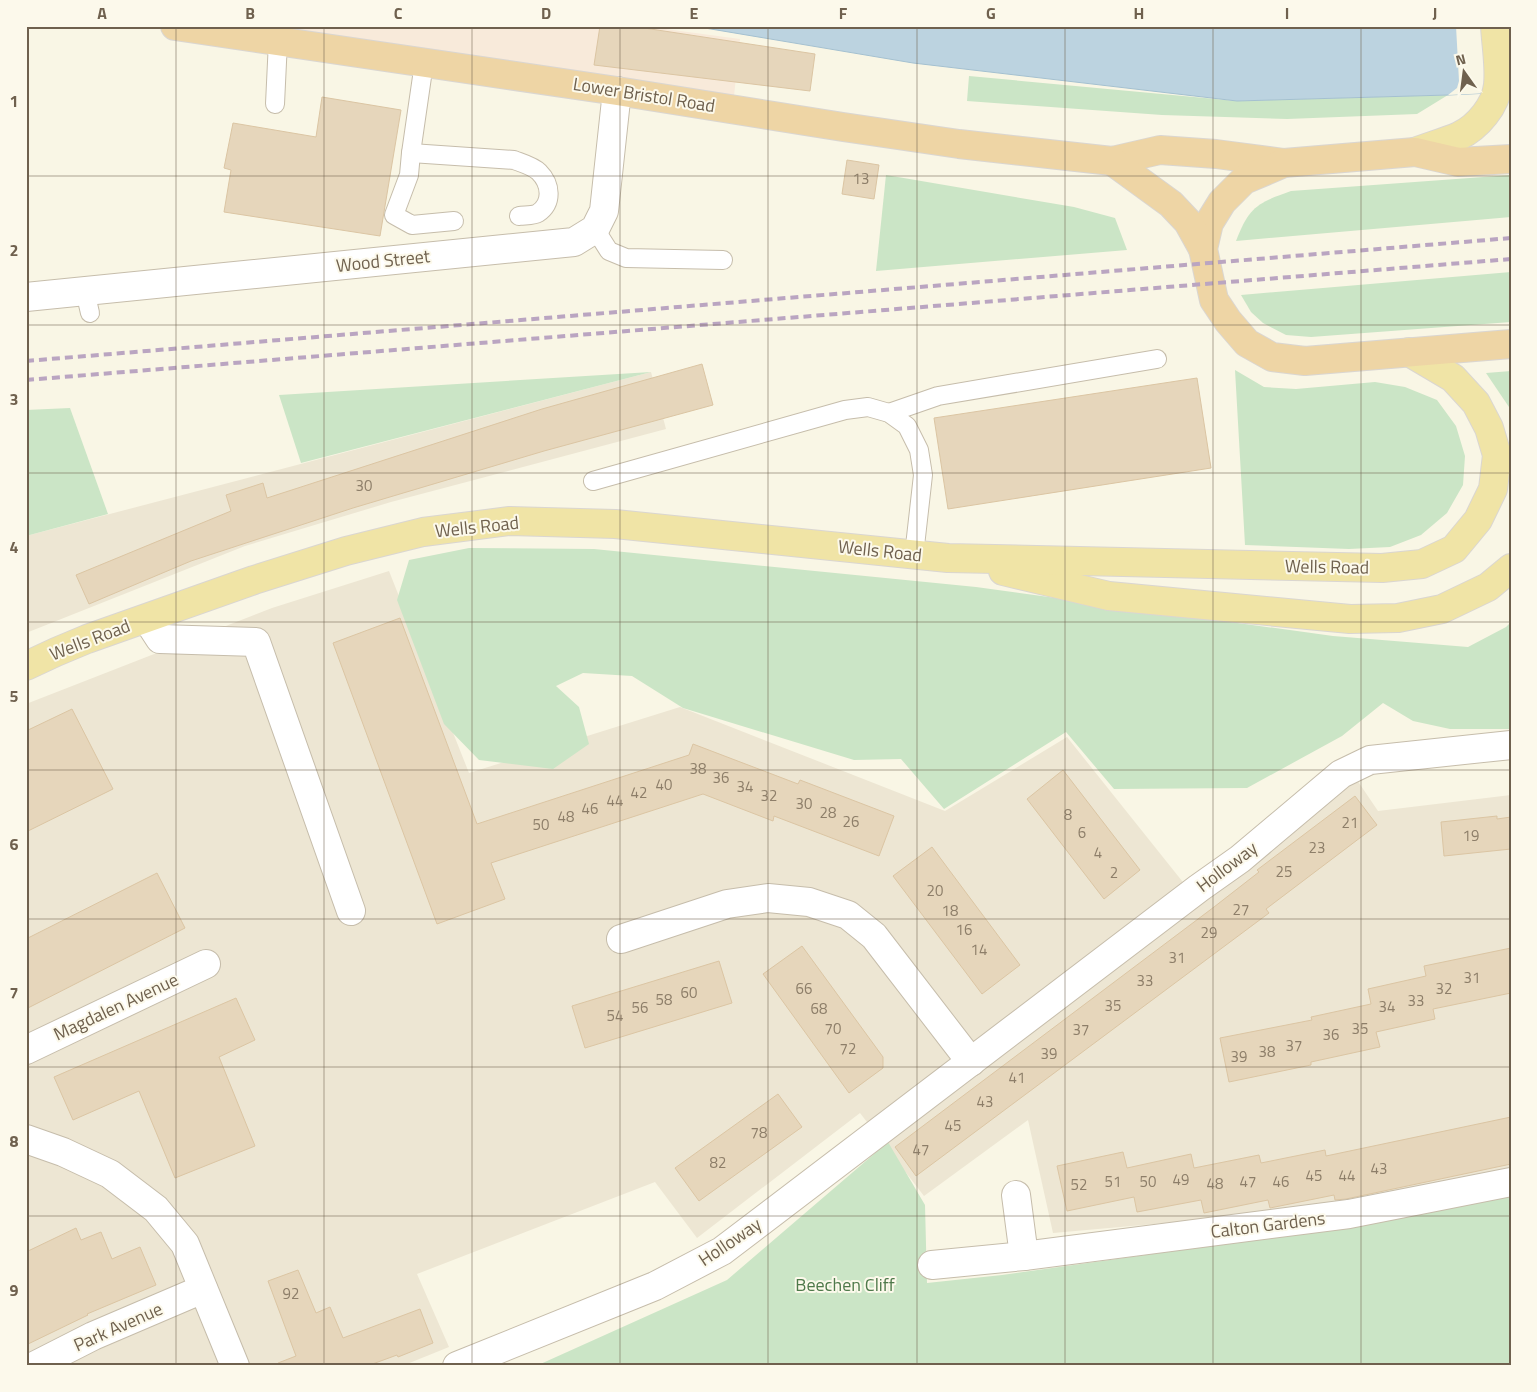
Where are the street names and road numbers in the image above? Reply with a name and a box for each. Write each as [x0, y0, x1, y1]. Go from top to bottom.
street label: Lower Bristol Road [571, 70, 717, 119]
street label: Wood Street [335, 242, 432, 279]
street label: Wells Road [434, 509, 520, 544]
street label: Wells Road [837, 533, 923, 568]
street label: Wells Road [1285, 552, 1369, 581]
street label: Wells Road [46, 612, 134, 667]
street label: Holloway [1190, 834, 1263, 899]
street label: Magdalen Avenue [49, 966, 183, 1047]
street label: Calton Gardens [1209, 1204, 1327, 1245]
street label: Holloway [693, 1211, 767, 1273]
street label: Park Avenue [69, 1295, 167, 1358]

